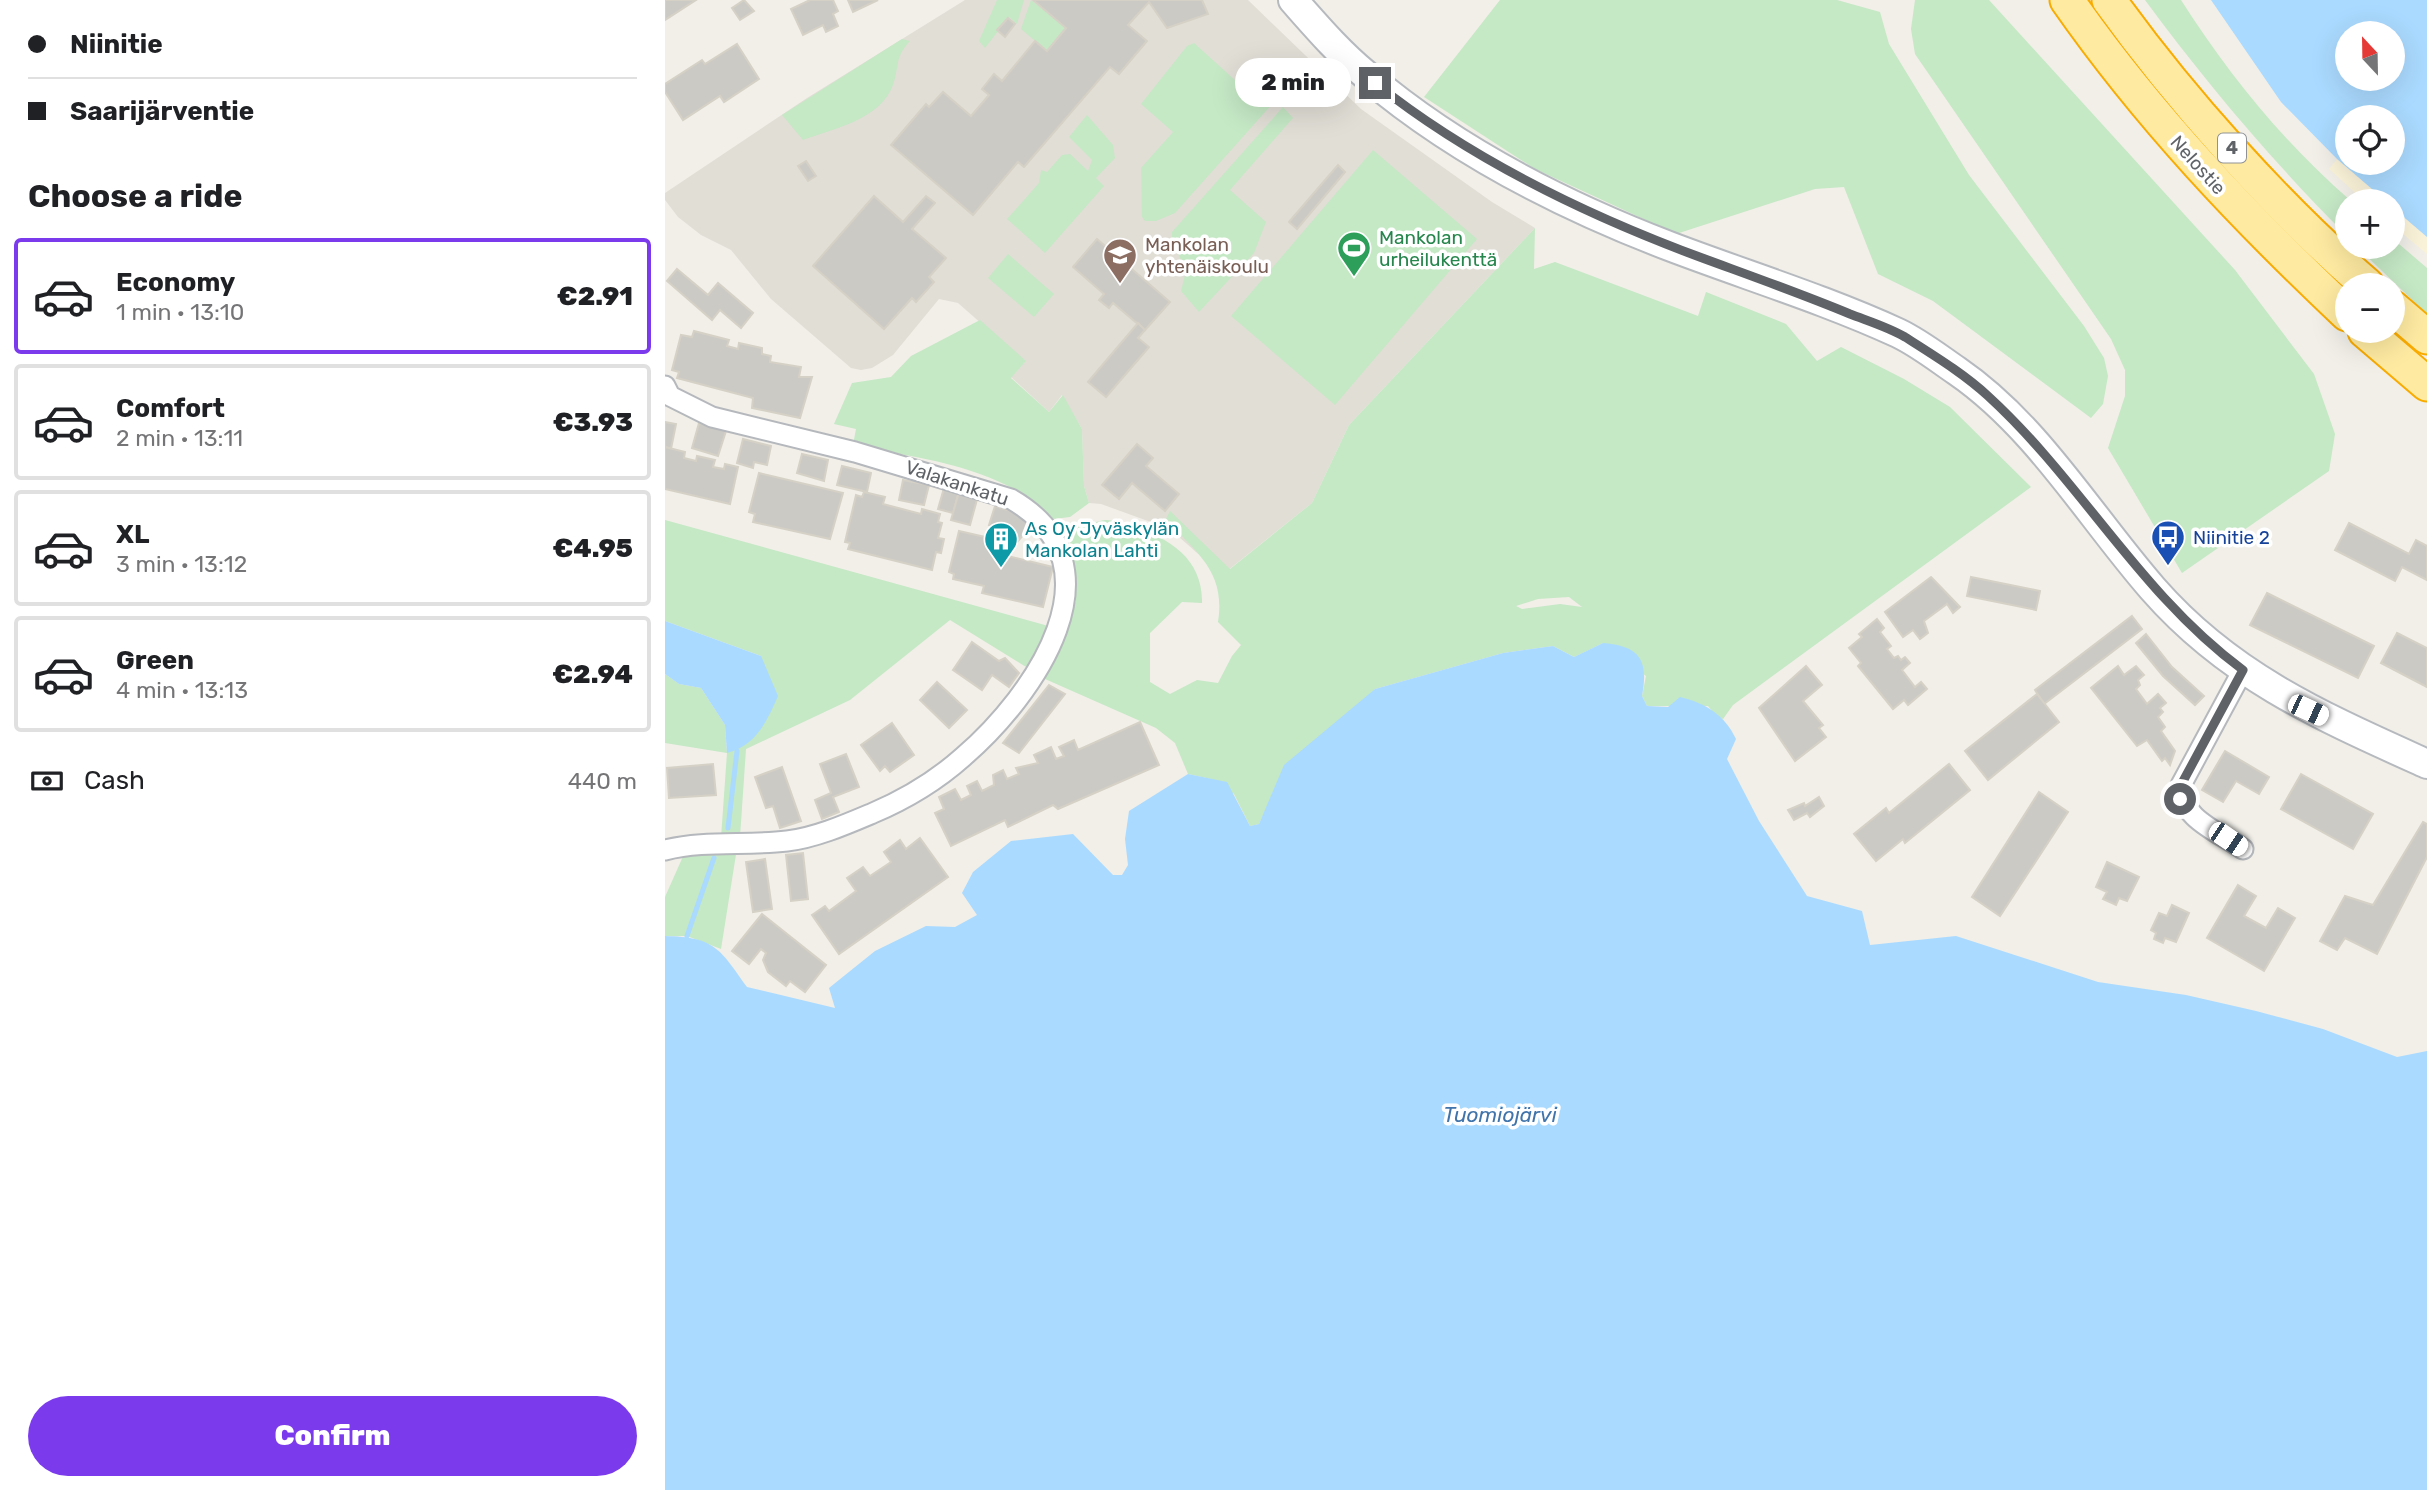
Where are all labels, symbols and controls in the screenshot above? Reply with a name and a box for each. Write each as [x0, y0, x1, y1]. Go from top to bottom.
north arrow [2335, 21, 2405, 91]
map controls [2335, 21, 2405, 343]
text: Niinitie [70, 29, 163, 60]
callout: 2 min [1235, 58, 1351, 108]
route end [1359, 67, 1391, 99]
text: 2 min [1261, 68, 1325, 96]
text: Saarijärventie [70, 96, 254, 127]
button: locate [2335, 105, 2405, 175]
street label: Nelostie [2165, 131, 2231, 199]
road number: 4 [2218, 134, 2246, 162]
text: Choose a ride [28, 177, 242, 215]
button: + [2335, 189, 2405, 259]
place label: Mankolan urheilukenttä [1379, 226, 1497, 271]
sports icon: Mankolan urheilukenttä [1335, 229, 1373, 278]
place label: Mankolan yhtenäiskoulu [1145, 233, 1269, 278]
school or university icon: Mankolan yhtenäiskoulu [1101, 236, 1139, 285]
icon: car [32, 265, 95, 328]
text: Economy [116, 267, 235, 298]
button: − [2335, 273, 2405, 343]
text: €2.91 [557, 281, 633, 312]
text: 1 min · 13:10 [116, 298, 244, 326]
icon: car [32, 391, 95, 454]
text: Comfort [116, 393, 225, 424]
text: €3.93 [553, 407, 633, 438]
text: 2 min · 13:11 [116, 424, 243, 452]
street label: Valakankatu [902, 455, 1012, 511]
icon: car [32, 517, 95, 580]
place label: As Oy Jyväskylän Mankolan Lahti [1025, 517, 1179, 562]
bus stop icon: Niinitie 2 [2149, 518, 2187, 567]
text: XL [116, 519, 149, 550]
building icon: As Oy Jyväskylän Mankolan Lahti [982, 520, 1020, 569]
place label: Niinitie 2 [2193, 526, 2270, 549]
text: €4.95 [552, 533, 633, 564]
text: 3 min · 13:12 [116, 550, 247, 578]
icon: car [32, 643, 95, 706]
text: Green [116, 645, 194, 676]
text: €2.94 [552, 659, 633, 690]
text: 4 min · 13:13 [116, 676, 248, 704]
car [2285, 692, 2332, 728]
icon: cash [28, 762, 66, 800]
text: Cash [84, 765, 145, 796]
text: 440 m [568, 767, 637, 795]
route start [2164, 783, 2196, 815]
car [2205, 819, 2252, 859]
water label: Tuomiojärvi [1443, 1102, 1558, 1127]
button: Confirm [28, 1396, 637, 1476]

